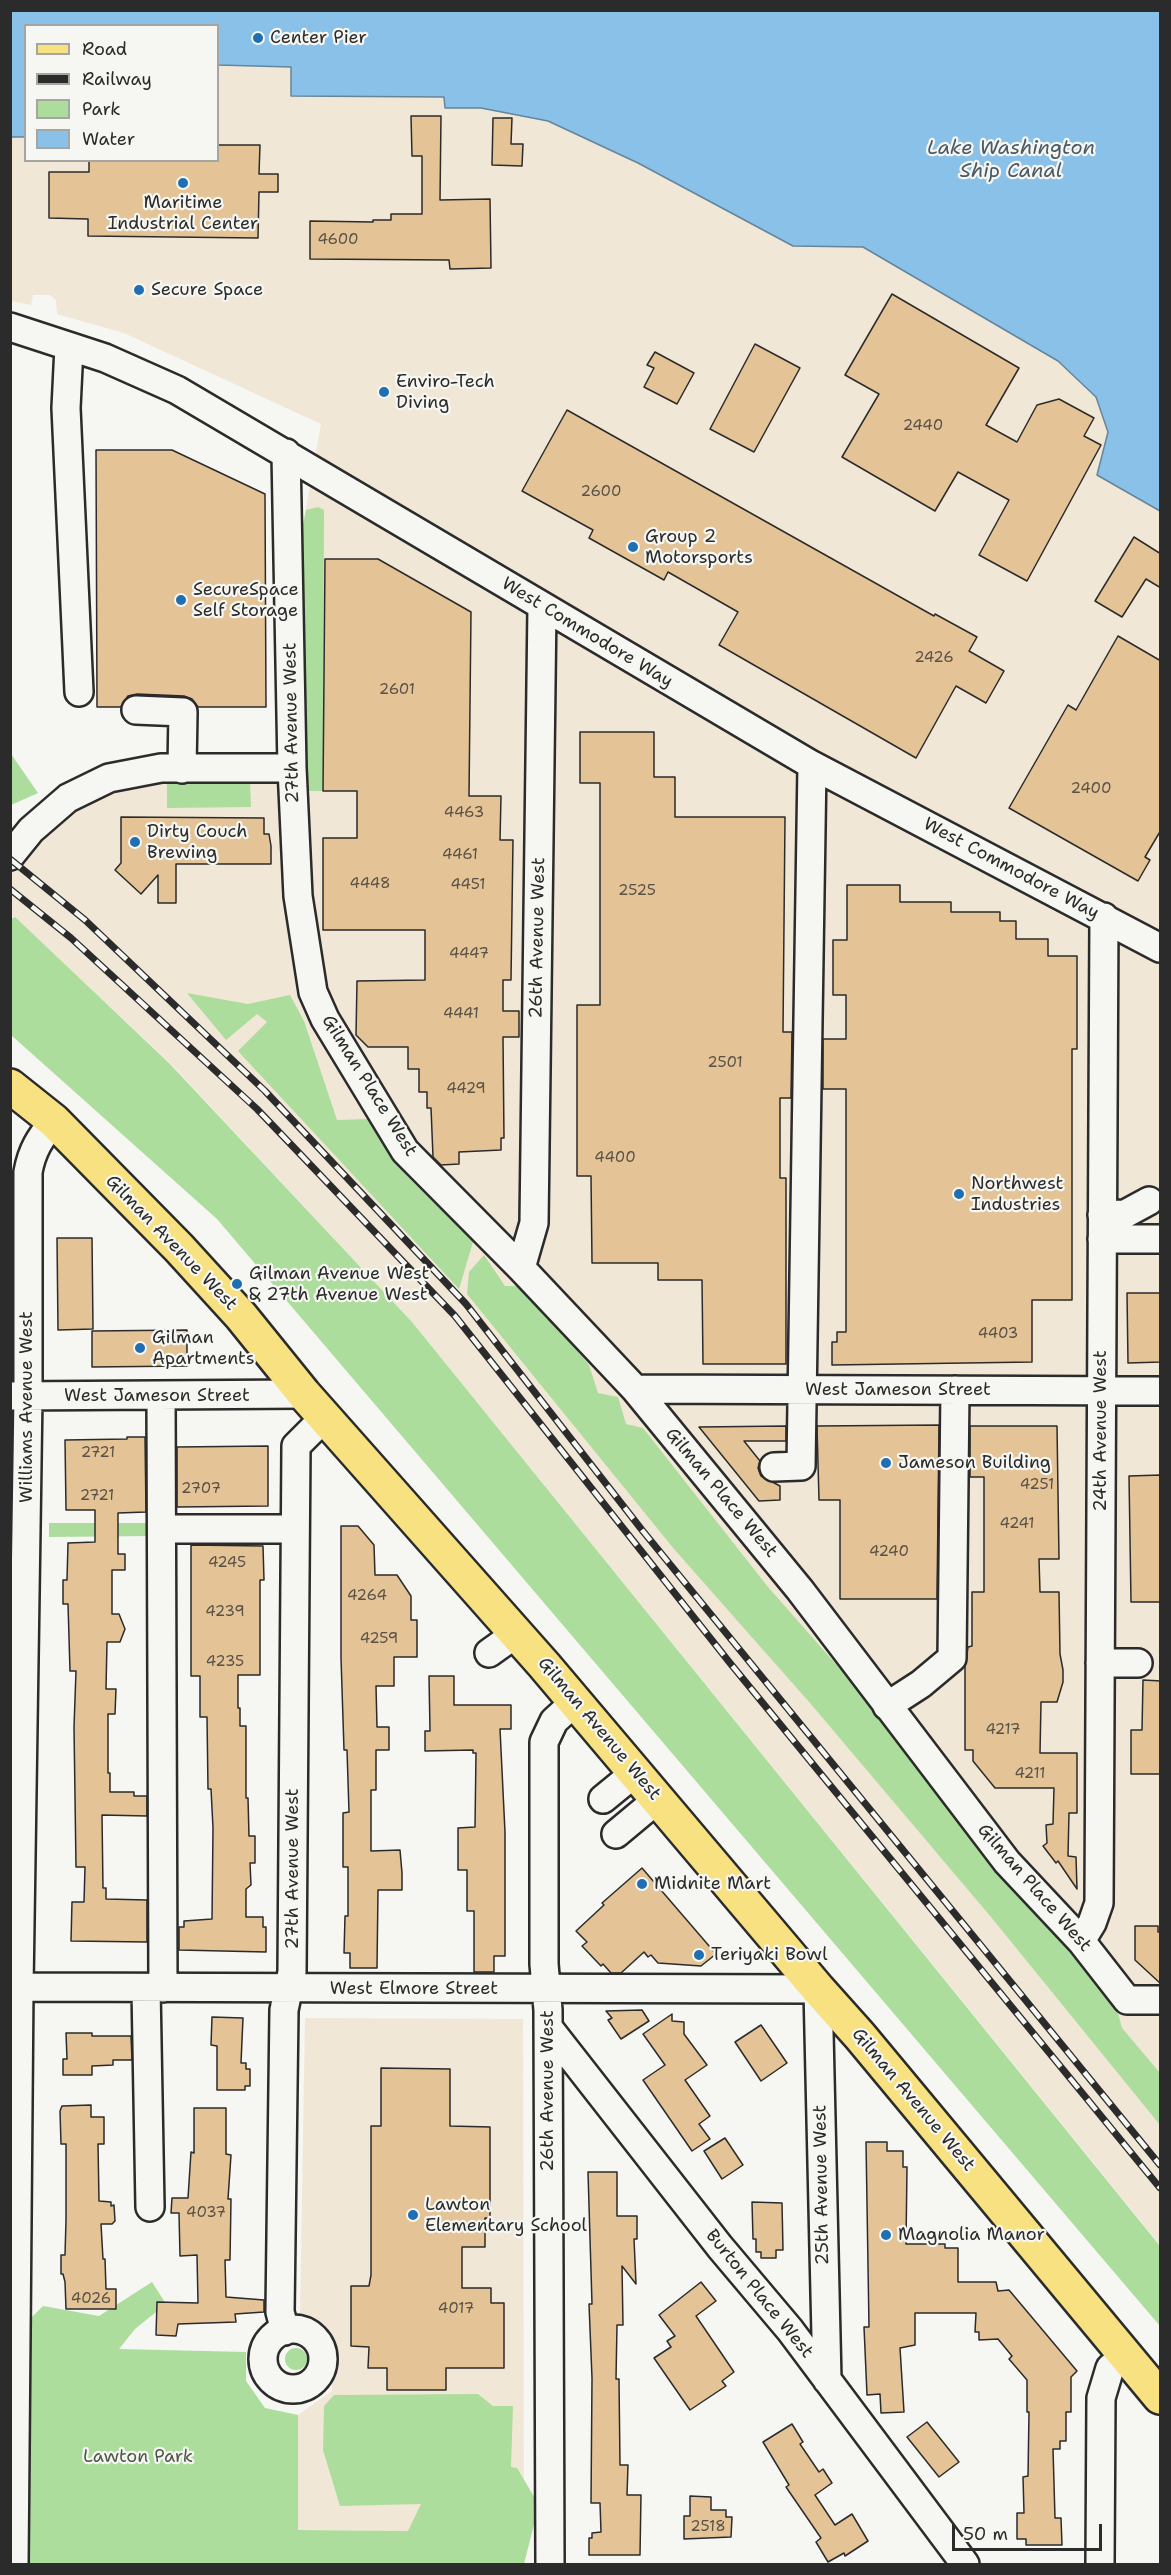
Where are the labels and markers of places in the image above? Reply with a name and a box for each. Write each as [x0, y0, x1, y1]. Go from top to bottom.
place label: Center Pier [270, 27, 367, 49]
marker: Center Pier [251, 31, 265, 45]
marker: Maritime Industrial Center [176, 176, 190, 190]
place label: Maritime Industrial Center [108, 192, 258, 234]
place label: Secure Space [151, 279, 263, 301]
marker: Secure Space [132, 283, 146, 297]
place label: Enviro-Tech Diving [396, 371, 495, 413]
marker: Enviro-Tech Diving [377, 385, 391, 399]
place label: Group 2 Motorsports [645, 526, 753, 568]
marker: Group 2 Motorsports [626, 540, 640, 554]
place label: SecureSpace Self Storage [193, 579, 299, 622]
marker: SecureSpace Self Storage [174, 593, 188, 607]
place label: Dirty Couch Brewing [147, 821, 248, 864]
marker: Dirty Couch Brewing [128, 835, 142, 849]
place label: Northwest Industries [971, 1173, 1063, 1216]
marker: Northwest Industries [952, 1187, 966, 1201]
place label: Gilman Avenue West & 27th Avenue West [249, 1263, 429, 1306]
marker: Gilman Avenue West & 27th Avenue West [230, 1277, 244, 1291]
place label: Gilman Apartments [152, 1327, 255, 1370]
marker: Gilman Apartments [133, 1341, 147, 1355]
place label: Jameson Building [898, 1452, 1051, 1474]
marker: Jameson Building [879, 1456, 893, 1470]
place label: Midnite Mart [654, 1873, 771, 1895]
marker: Midnite Mart [635, 1877, 649, 1891]
place label: Teriyaki Bowl [711, 1944, 828, 1966]
marker: Teriyaki Bowl [692, 1948, 706, 1962]
place label: Lawton Elementary School [425, 2194, 587, 2236]
marker: Lawton Elementary School [406, 2208, 420, 2222]
place label: Magnolia Manor [898, 2224, 1045, 2246]
marker: Magnolia Manor [879, 2228, 893, 2242]

